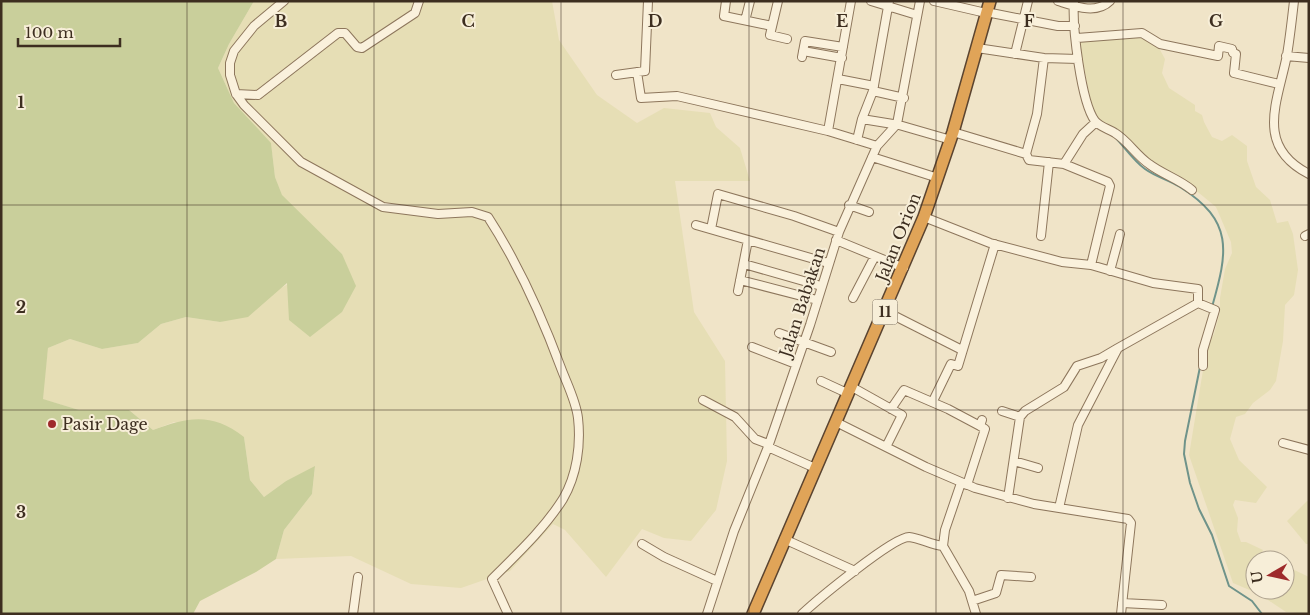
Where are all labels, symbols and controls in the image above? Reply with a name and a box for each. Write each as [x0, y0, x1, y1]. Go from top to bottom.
text: B [275, 11, 288, 31]
text: C [461, 11, 475, 31]
text: D [648, 11, 662, 31]
text: E [836, 11, 848, 31]
text: F [1023, 11, 1035, 31]
text: G [1209, 11, 1223, 31]
scale bar [18, 15, 120, 47]
text: 100 m [25, 23, 74, 42]
text: 1 [18, 92, 25, 112]
street label: Jalan Orion [870, 190, 925, 286]
street label: Jalan Babakan [774, 244, 829, 361]
text: 2 [16, 297, 26, 317]
road number: 11 [872, 300, 898, 324]
place label: Pasir Dage [62, 414, 148, 434]
marker: Pasir Dage [46, 418, 58, 430]
text: 3 [16, 502, 26, 522]
north arrow [1245, 550, 1295, 600]
text: U [1247, 569, 1267, 585]

